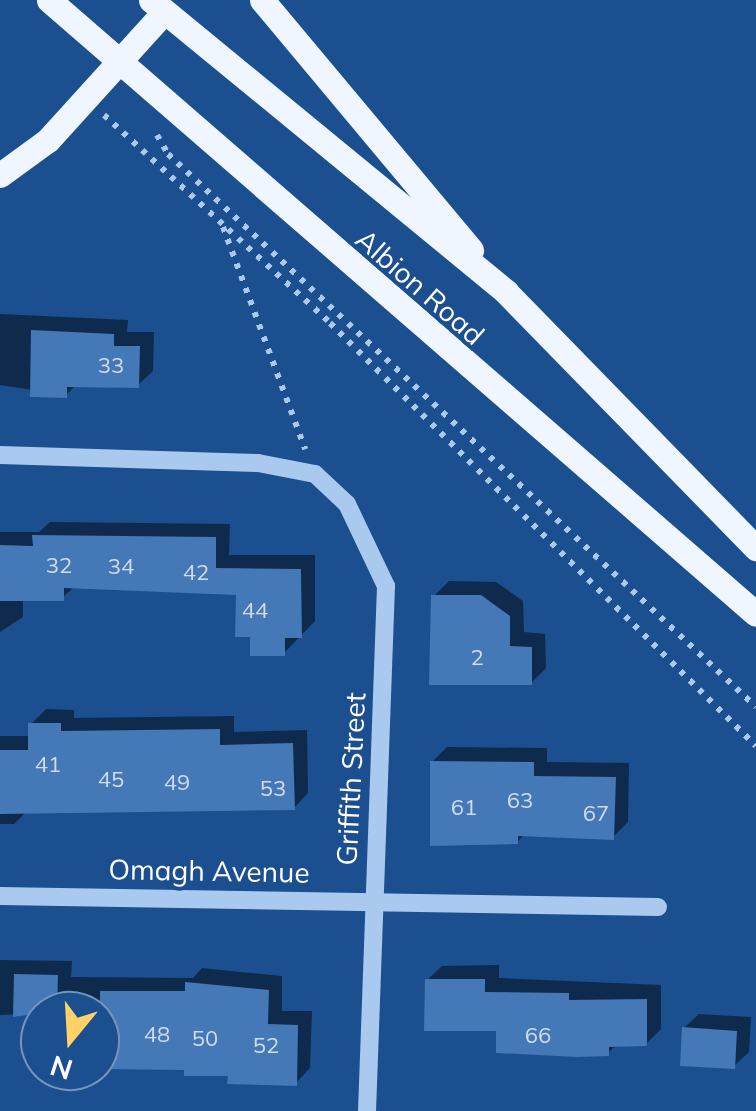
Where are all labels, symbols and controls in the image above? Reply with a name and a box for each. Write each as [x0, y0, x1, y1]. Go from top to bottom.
street label: Albion Road [349, 222, 491, 352]
house number: 33 [98, 353, 124, 379]
house number: 32 [46, 553, 72, 579]
house number: 34 [108, 554, 134, 580]
house number: 42 [183, 560, 209, 586]
house number: 44 [242, 598, 268, 624]
house number: 2 [470, 645, 484, 671]
street label: Griffith Street [330, 692, 372, 866]
house number: 41 [35, 752, 61, 778]
house number: 45 [98, 767, 124, 793]
house number: 49 [164, 770, 190, 796]
house number: 53 [260, 776, 286, 802]
house number: 63 [507, 788, 533, 814]
house number: 61 [451, 795, 477, 821]
house number: 67 [583, 801, 609, 827]
street label: Omagh Avenue [108, 852, 310, 890]
north arrow [20, 991, 120, 1091]
house number: 48 [144, 1022, 170, 1048]
house number: 66 [525, 1023, 551, 1049]
house number: 50 [192, 1026, 218, 1052]
house number: 52 [253, 1033, 279, 1059]
text: N [46, 1048, 77, 1088]

